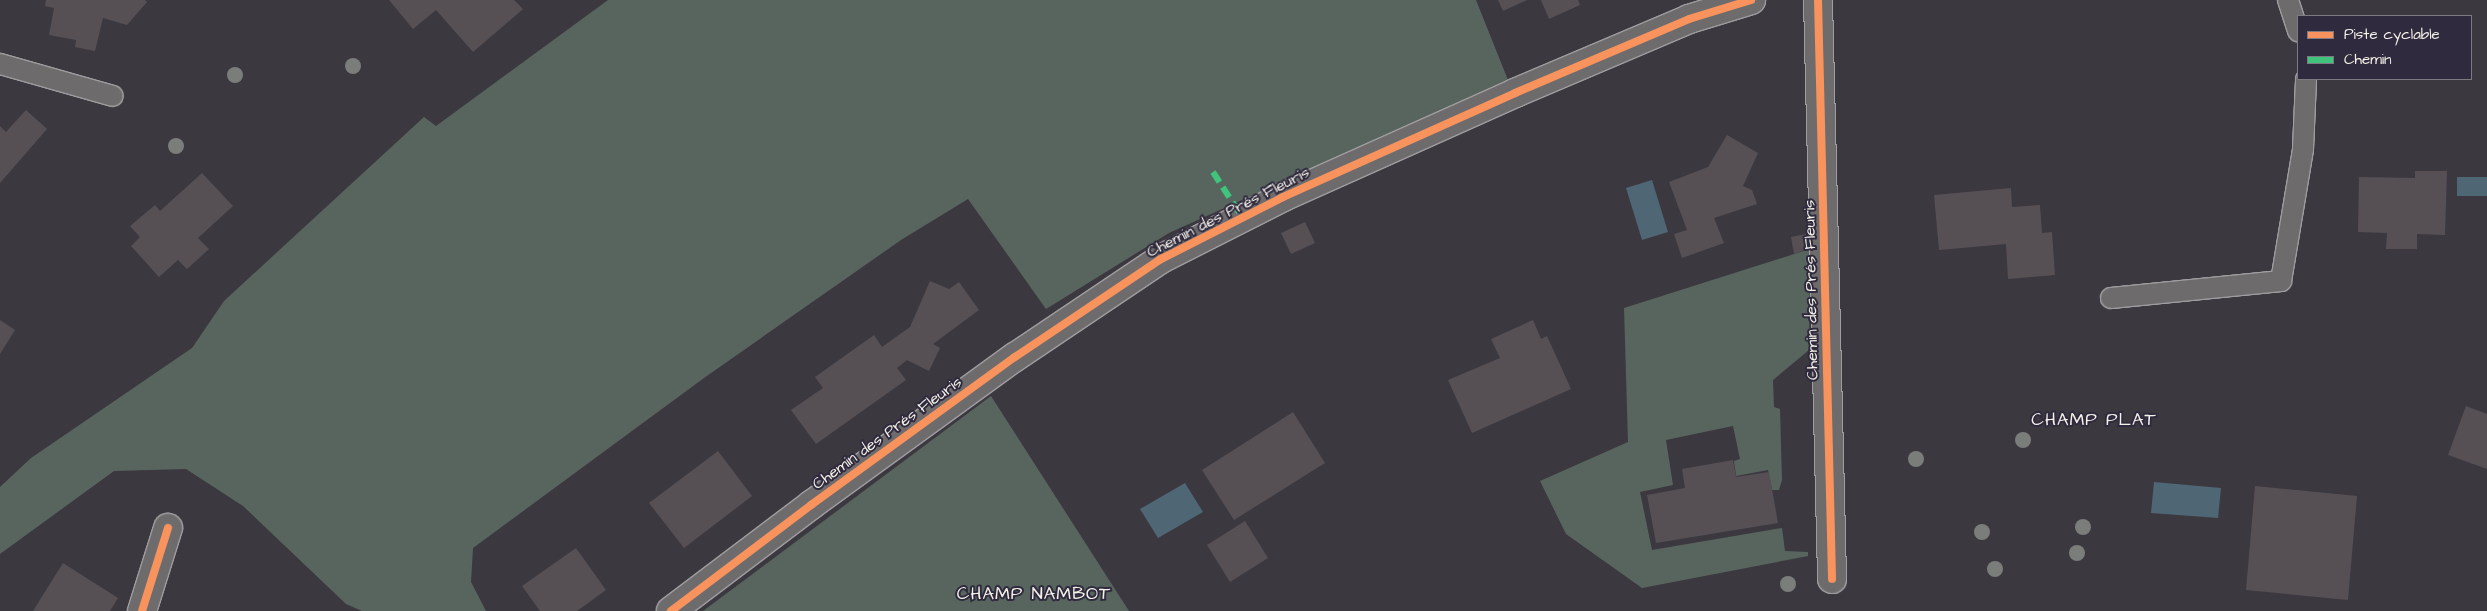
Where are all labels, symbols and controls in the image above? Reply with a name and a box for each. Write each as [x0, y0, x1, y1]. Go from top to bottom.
legend [2297, 15, 2472, 80]
text: Piste cyclable [2344, 24, 2440, 45]
text: Chemin [2344, 49, 2392, 70]
street label: Chemin des Prés Fleuris [1143, 163, 1313, 261]
street label: Chemin des Prés Fleuris [1800, 200, 1822, 380]
street label: Chemin des Prés Fleuris [808, 372, 966, 494]
district label: CHAMP PLAT [2030, 409, 2158, 431]
district label: CHAMP NAMBOT [955, 583, 1113, 605]

